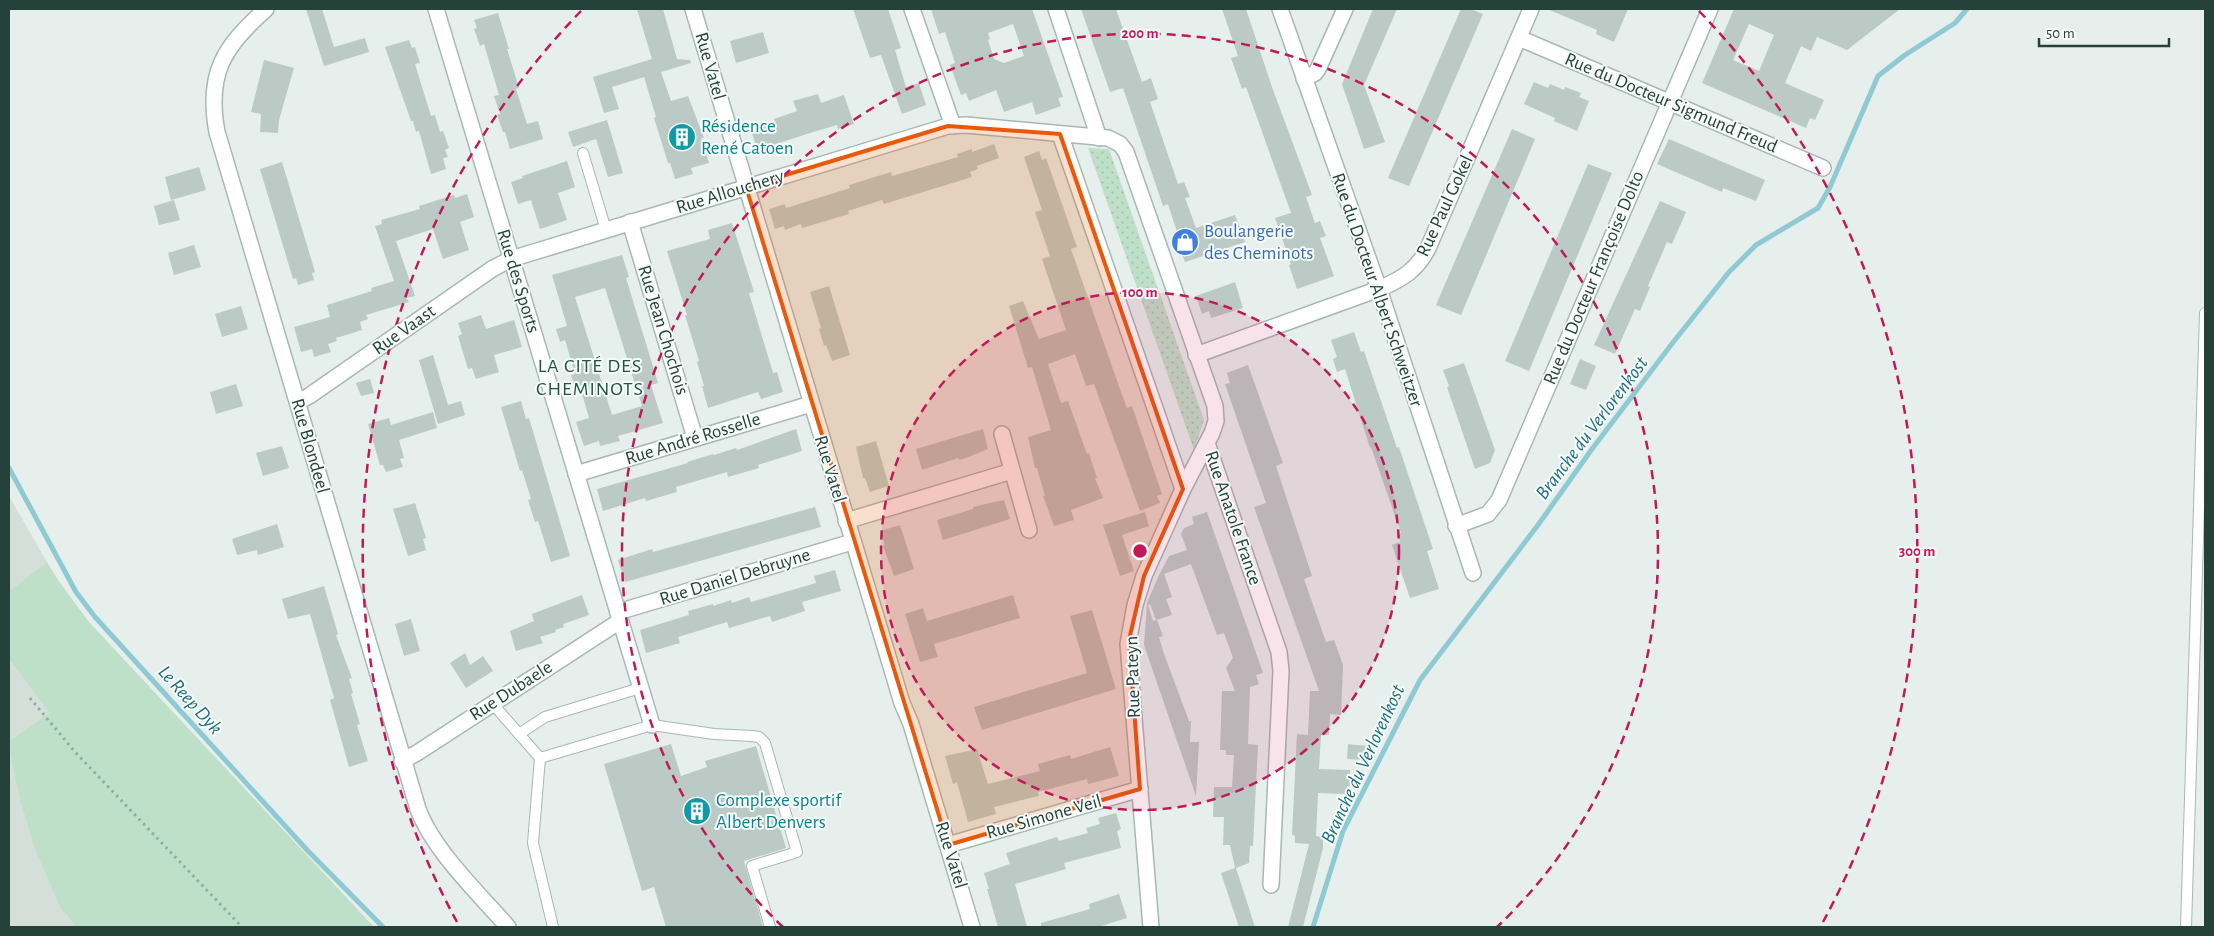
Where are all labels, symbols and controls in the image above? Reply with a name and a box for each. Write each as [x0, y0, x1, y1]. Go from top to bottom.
scale bar [2039, 15, 2169, 47]
text: 200 m [1121, 26, 1159, 41]
text: 50 m [2046, 26, 2075, 41]
street label: Rue Vatel [691, 30, 729, 102]
street label: Rue du Docteur Sigmund Freud [1562, 50, 1780, 157]
place label: Résidence René Catoen [701, 117, 794, 158]
building icon: Résidence René Catoen [667, 122, 697, 152]
street label: Rue Paul Gokel [1413, 152, 1477, 260]
street label: Rue Allouchery [674, 167, 786, 217]
street label: Rue du Docteur Françoise Dolto [1540, 168, 1648, 388]
street label: Rue du Docteur Albert Schweitzer [1328, 171, 1426, 409]
place label: Boulangerie des Cheminots [1204, 222, 1313, 263]
street label: Rue des Sports [493, 227, 543, 335]
shop icon: Boulangerie des Cheminots [1170, 227, 1200, 257]
street label: Rue Jean Chochois [634, 263, 692, 397]
text: 100 m [1122, 285, 1158, 300]
street label: Rue Vaast [369, 302, 439, 358]
water label: Branche du Verlorenkost [1532, 353, 1652, 503]
district label: LA CITÉ DES CHEMINOTS [536, 355, 644, 399]
street label: Rue Blondeel [287, 396, 333, 496]
street label: Rue André Rosselle [623, 409, 763, 469]
street label: Rue Vatel [811, 433, 849, 505]
street label: Rue Anatole France [1201, 448, 1265, 588]
centre of rings [1131, 542, 1149, 560]
text: 300 m [1899, 544, 1935, 559]
street label: Rue Daniel Debruyne [657, 545, 813, 609]
street label: Rue Pateyn [1122, 636, 1144, 718]
street label: Rue Dubaele [466, 657, 556, 725]
water label: Le Reep Dyk [154, 662, 226, 738]
water label: Branche du Verlorenkost [1317, 681, 1409, 847]
place label: Complexe sportif Albert Denvers [716, 791, 842, 832]
street label: Rue Simone Veil [984, 791, 1104, 843]
building icon: Complexe sportif Albert Denvers [682, 796, 712, 826]
street label: Rue Vatel [932, 819, 970, 891]

